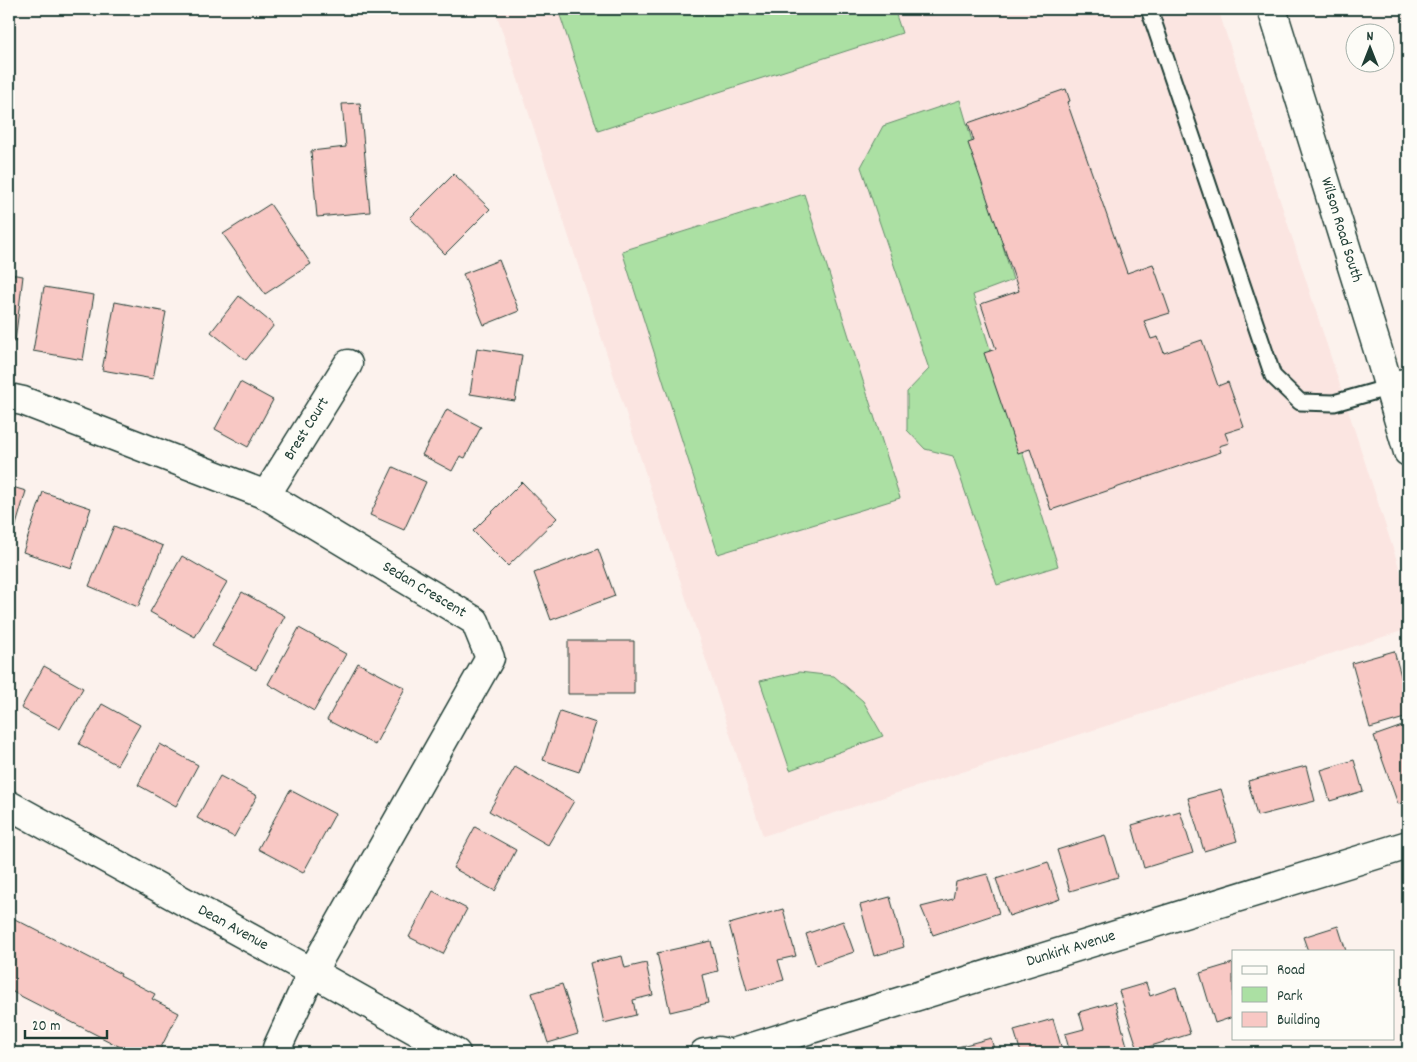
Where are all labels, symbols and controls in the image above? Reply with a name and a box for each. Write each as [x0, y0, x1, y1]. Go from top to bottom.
north arrow [1344, 22, 1394, 72]
text: N [1367, 27, 1374, 47]
street label: Wilson Road South [1314, 175, 1368, 285]
street label: Brest Court [279, 393, 336, 465]
street label: Sedan Crescent [378, 556, 471, 624]
street label: Dean Avenue [193, 899, 273, 957]
street label: Dunkirk Avenue [1024, 925, 1118, 973]
legend [1232, 950, 1394, 1040]
text: Road [1277, 960, 1305, 982]
text: Park [1277, 986, 1303, 1008]
scale bar [25, 1007, 108, 1039]
text: Building [1277, 1010, 1320, 1032]
text: 20 m [32, 1016, 60, 1038]

